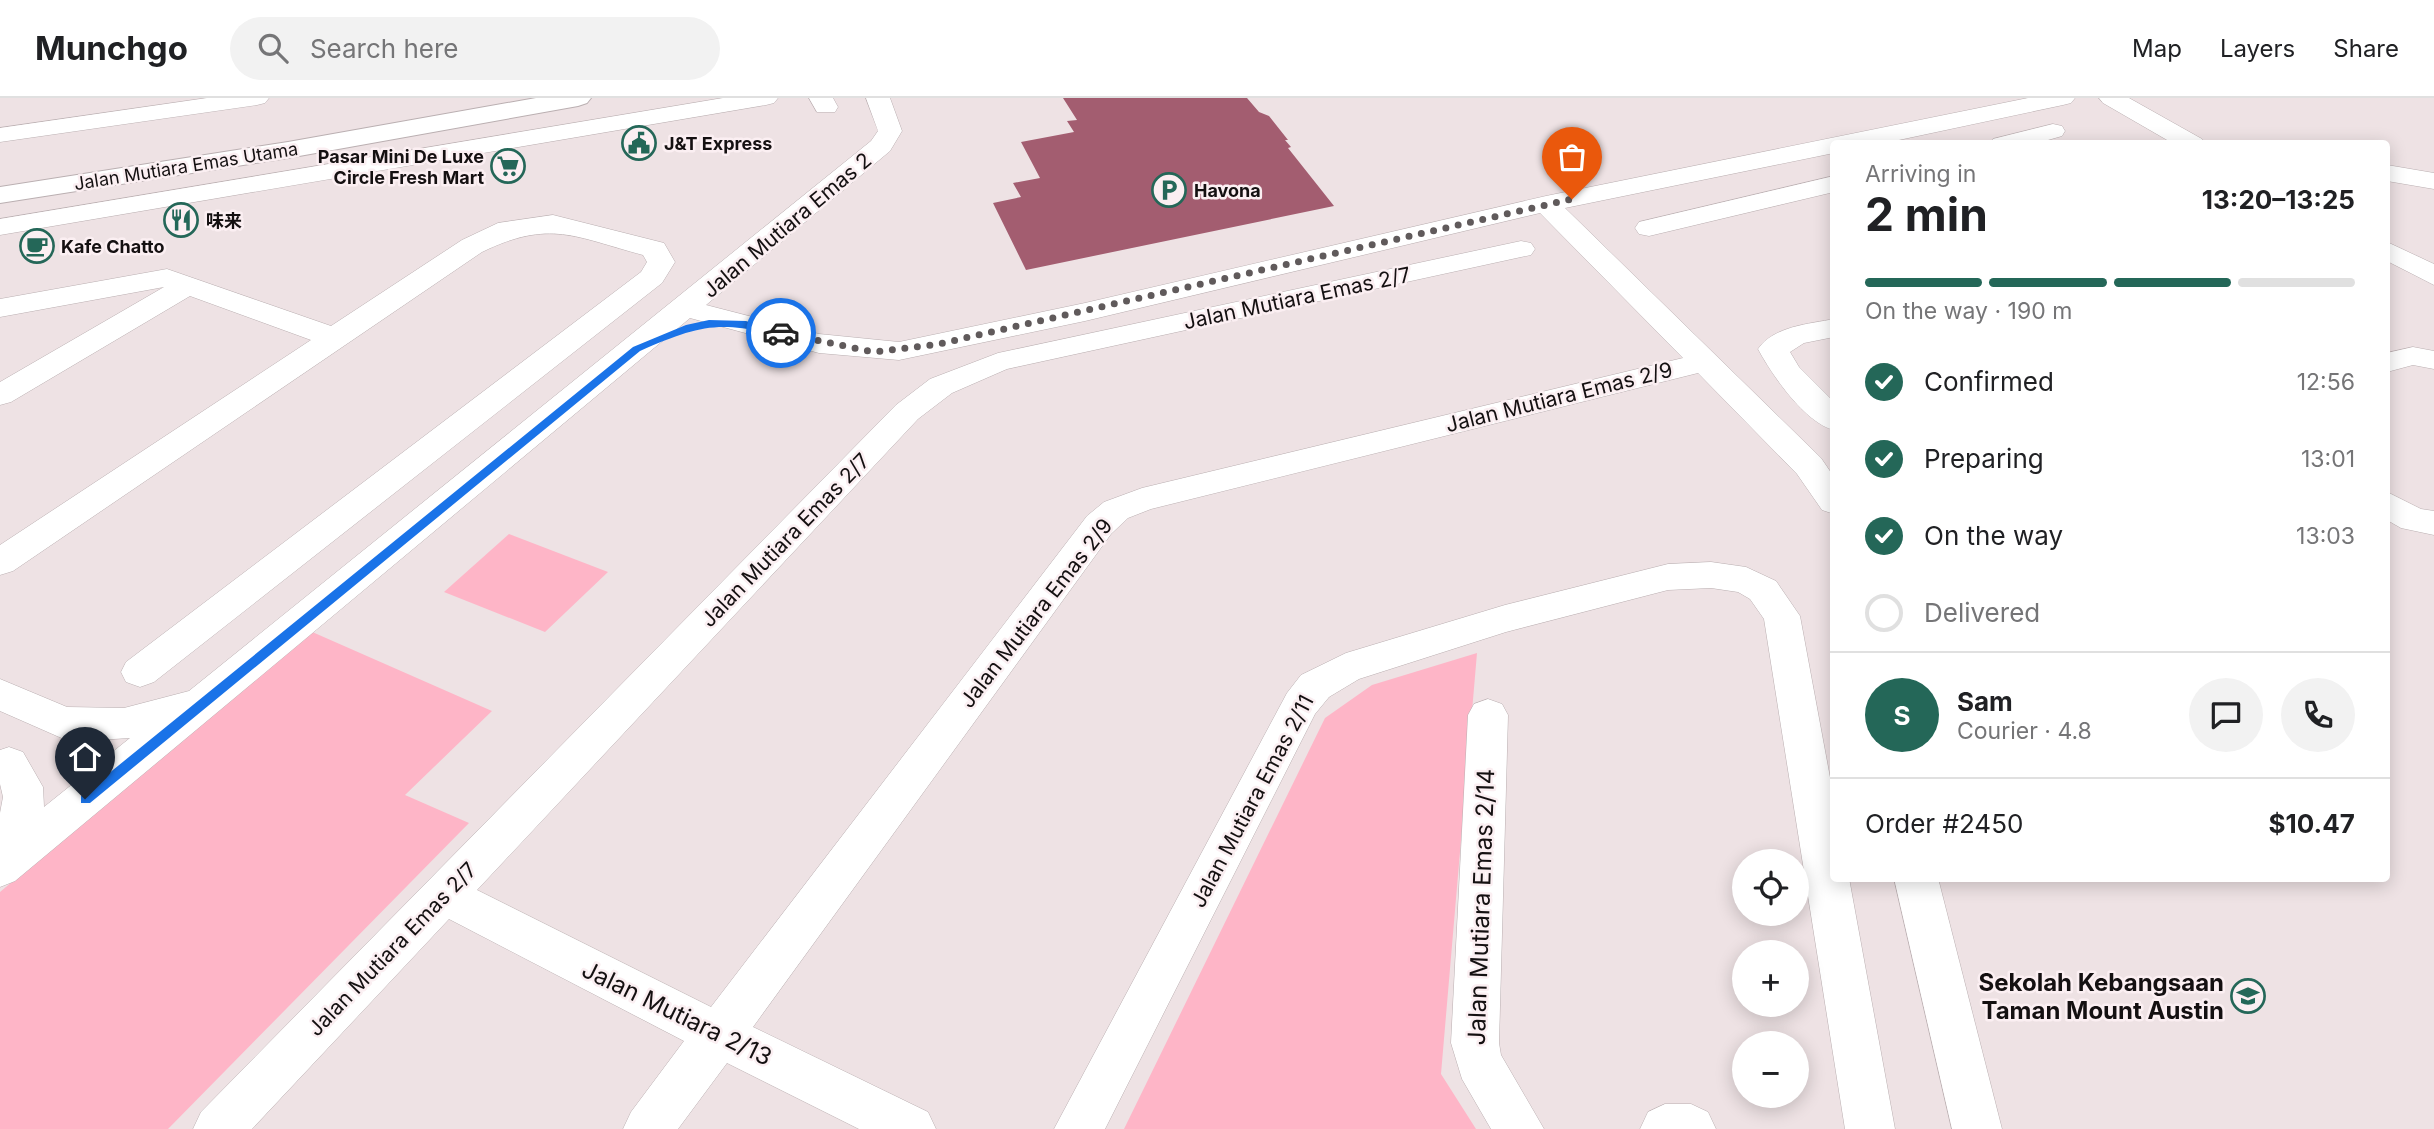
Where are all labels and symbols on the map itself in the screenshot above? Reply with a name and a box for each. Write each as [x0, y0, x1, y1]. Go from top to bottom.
public building icon: J&T Express [620, 124, 658, 162]
pin [1542, 127, 1602, 199]
place label: J&T Express [664, 133, 772, 154]
street label: Jalan Mutiara Emas Utama [73, 138, 299, 194]
place label: Pasar Mini De Luxe Circle Fresh Mart [318, 146, 484, 188]
supermarket icon: Pasar Mini De Luxe Circle Fresh Mart [489, 147, 527, 185]
street label: Jalan Mutiara Emas 2 [698, 147, 876, 303]
parking icon: Havona [1150, 171, 1188, 209]
place label: Havona [1194, 180, 1261, 201]
restaurant icon: 味来 [162, 201, 200, 239]
place label: 味来 [206, 210, 242, 231]
cafe icon: Kafe Chatto [18, 227, 56, 265]
place label: Kafe Chatto [61, 236, 165, 257]
street label: Jalan Mutiara Emas 2/7 [1181, 262, 1413, 334]
courier [746, 298, 816, 368]
street label: Jalan Mutiara Emas 2/9 [1443, 357, 1675, 437]
street label: Jalan Mutiara Emas 2/7 [696, 448, 874, 632]
street label: Jalan Mutiara Emas 2/9 [954, 514, 1118, 712]
street label: Jalan Mutiara Emas 2/11 [1185, 691, 1319, 911]
pin [55, 727, 115, 799]
street label: Jalan Mutiara Emas 2/14 [1462, 768, 1500, 1046]
street label: Jalan Mutiara Emas 2/7 [303, 857, 481, 1041]
street label: Jalan Mutiara 2/13 [577, 954, 777, 1072]
place label: Sekolah Kebangsaan Taman Mount Austin [1979, 968, 2224, 1025]
school or university icon: Sekolah Kebangsaan Taman Mount Austin [2229, 977, 2267, 1015]

